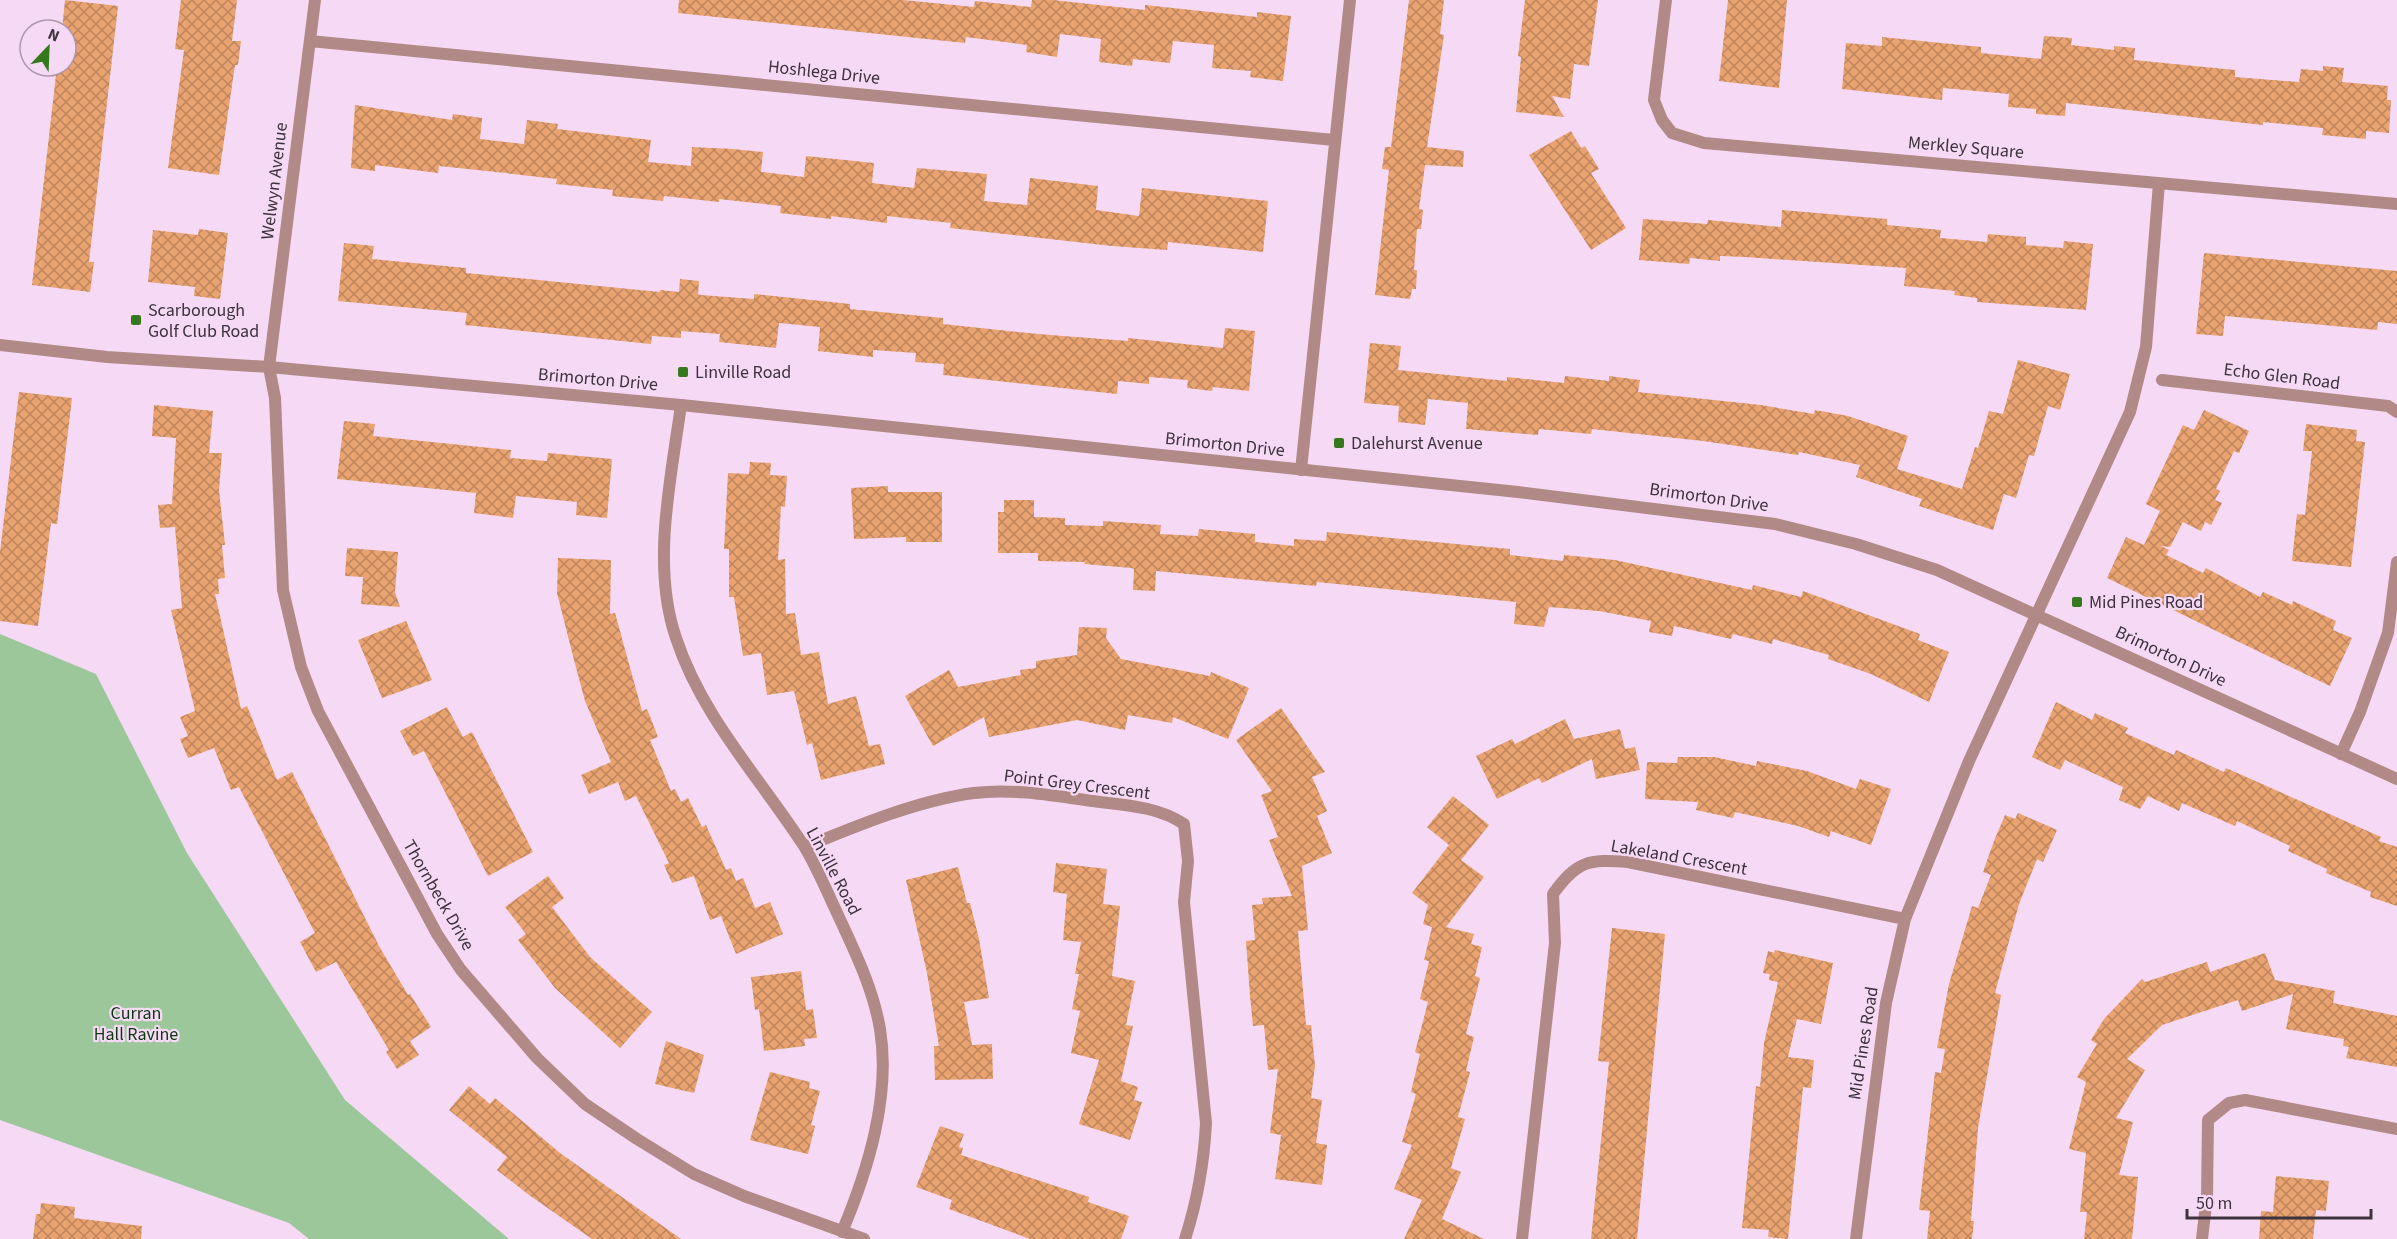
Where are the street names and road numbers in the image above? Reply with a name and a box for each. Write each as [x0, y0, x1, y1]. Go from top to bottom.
street label: Hoshlega Drive [767, 54, 881, 91]
street label: Welwyn Avenue [255, 121, 294, 241]
street label: Merkley Square [1907, 130, 2025, 165]
street label: Echo Glen Road [2222, 357, 2342, 396]
street label: Brimorton Drive [537, 362, 659, 397]
street label: Brimorton Drive [1164, 426, 1286, 463]
street label: Brimorton Drive [1648, 477, 1770, 518]
street label: Brimorton Drive [2111, 620, 2231, 693]
street label: Point Grey Crescent [1002, 763, 1151, 806]
street label: Linville Road [800, 823, 867, 920]
street label: Lakeland Crescent [1609, 833, 1749, 882]
street label: Thornbeck Drive [397, 835, 480, 955]
street label: Mid Pines Road [1842, 985, 1885, 1101]

